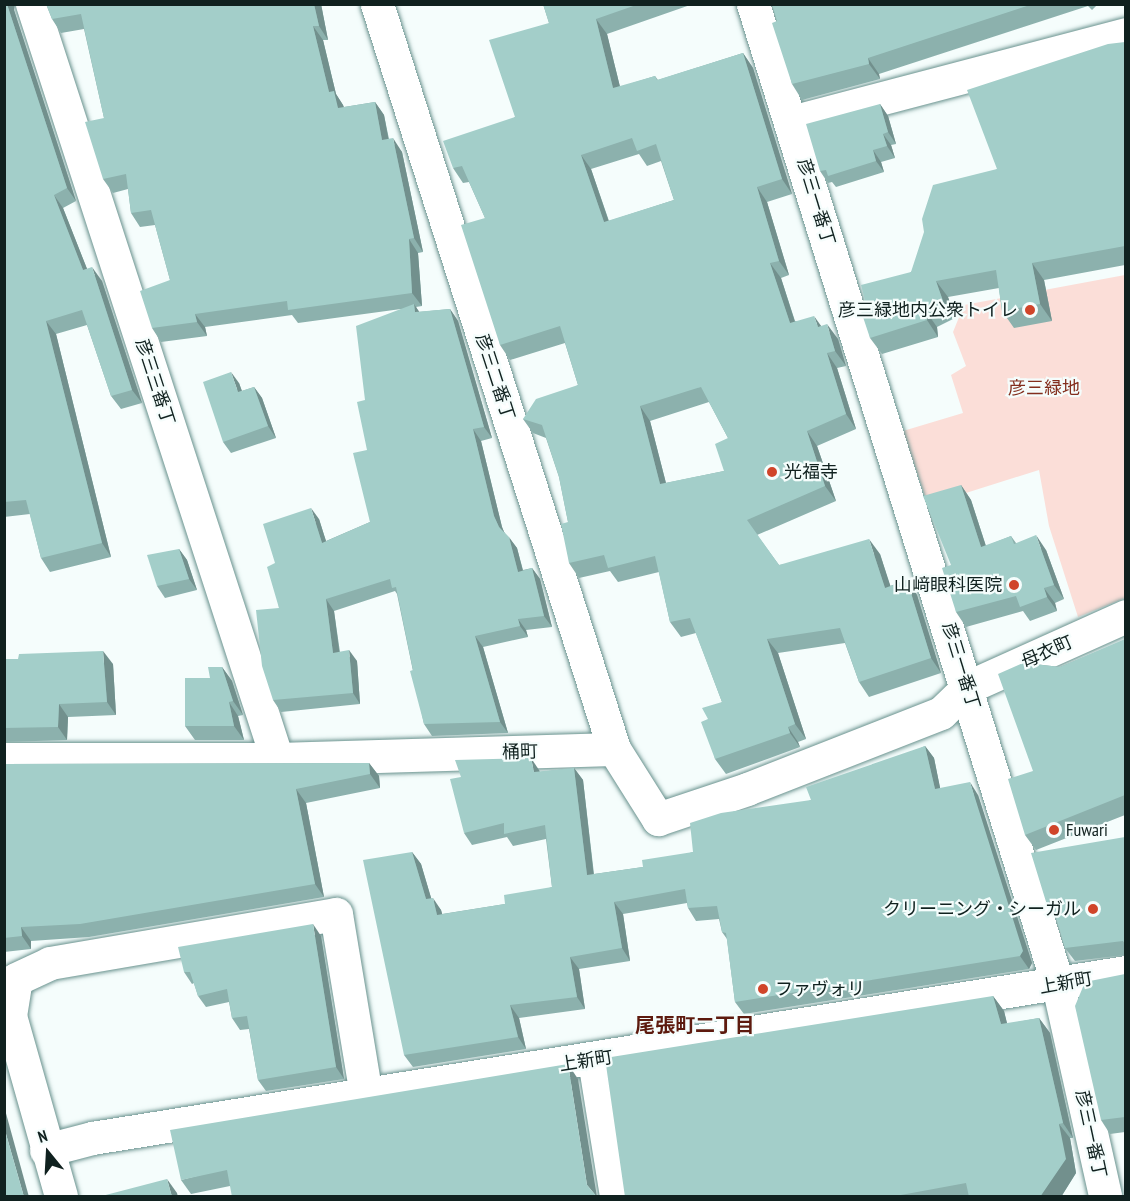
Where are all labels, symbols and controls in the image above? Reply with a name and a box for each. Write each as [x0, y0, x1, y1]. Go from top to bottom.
street label: 彦三一番丁 [793, 156, 839, 248]
place label: 彦三緑地内公衆トイレ [838, 299, 1018, 321]
marker: 彦三緑地内公衆トイレ [1023, 303, 1037, 317]
street label: 彦三二番丁 [471, 331, 519, 423]
street label: 彦三三番丁 [131, 336, 179, 428]
park label: 彦三緑地 [1008, 377, 1080, 399]
place label: 光福寺 [784, 461, 838, 483]
marker: 光福寺 [765, 465, 779, 479]
place label: 山﨑眼科医院 [894, 574, 1002, 596]
marker: 山﨑眼科医院 [1007, 578, 1021, 592]
street label: 彦三一番丁 [938, 620, 984, 712]
street label: 母衣町 [1018, 631, 1076, 673]
street label: 桶町 [502, 741, 538, 763]
place label: Fuwari [1066, 819, 1108, 841]
marker: Fuwari [1047, 823, 1061, 837]
place label: クリーニング・シーガル [883, 898, 1081, 920]
marker: クリーニング・シーガル [1086, 902, 1100, 916]
street label: 上新町 [1038, 968, 1094, 998]
place label: ファヴォリ [775, 978, 865, 1000]
marker: ファヴォリ [756, 982, 770, 996]
district label: 尾張町二丁目 [635, 1013, 755, 1037]
street label: 上新町 [558, 1046, 614, 1076]
street label: 彦三一番丁 [1071, 1088, 1111, 1180]
north arrow [18, 1123, 78, 1183]
text: N [35, 1125, 50, 1147]

